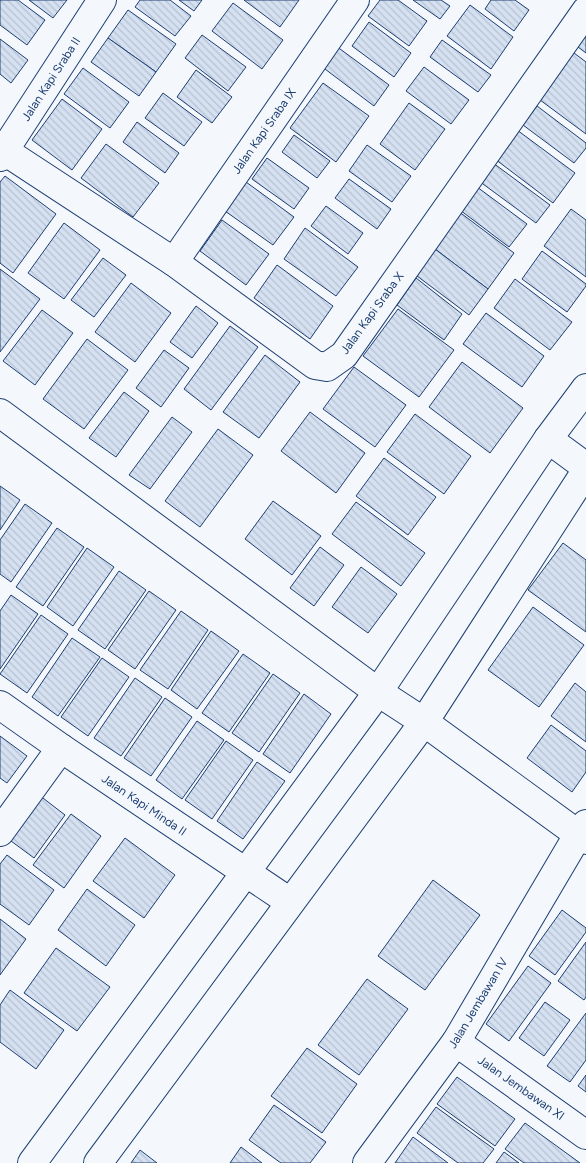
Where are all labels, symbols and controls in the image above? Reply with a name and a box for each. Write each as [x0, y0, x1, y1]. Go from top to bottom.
street label: Jalan Kapi Sraba II [19, 34, 83, 124]
street label: Jalan Kapi Sraba IX [229, 85, 299, 176]
street label: Jalan Kapi Sraba X [338, 269, 407, 357]
street label: Jalan Kapi Minda II [99, 771, 189, 839]
street label: Jalan Jembawan IV [445, 955, 511, 1051]
street label: Jalan Jembawan XI [475, 1053, 567, 1123]

